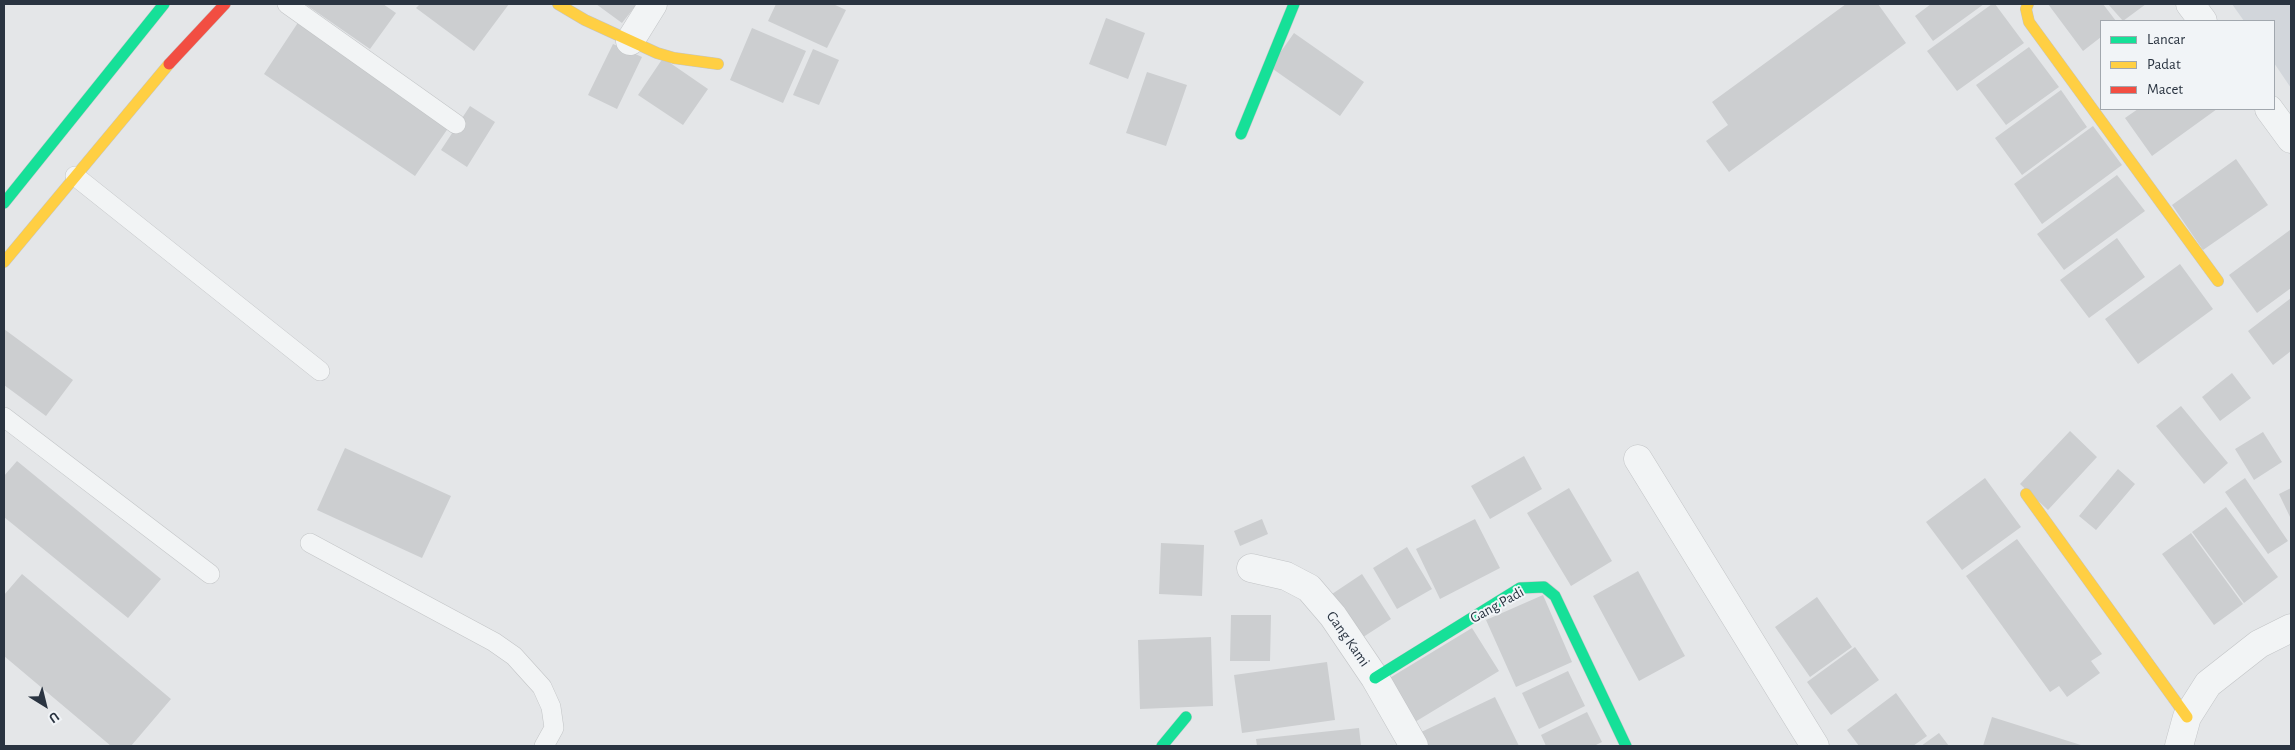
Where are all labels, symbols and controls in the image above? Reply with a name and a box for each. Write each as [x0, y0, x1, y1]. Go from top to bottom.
legend [2100, 20, 2275, 110]
text: Lancar [2147, 32, 2185, 47]
text: Padat [2147, 57, 2181, 72]
text: Macet [2147, 82, 2183, 97]
street label: Gang Padi [1467, 583, 1527, 627]
street label: Gang Kami [1322, 608, 1374, 670]
north arrow [20, 680, 70, 730]
text: U [46, 709, 62, 725]

